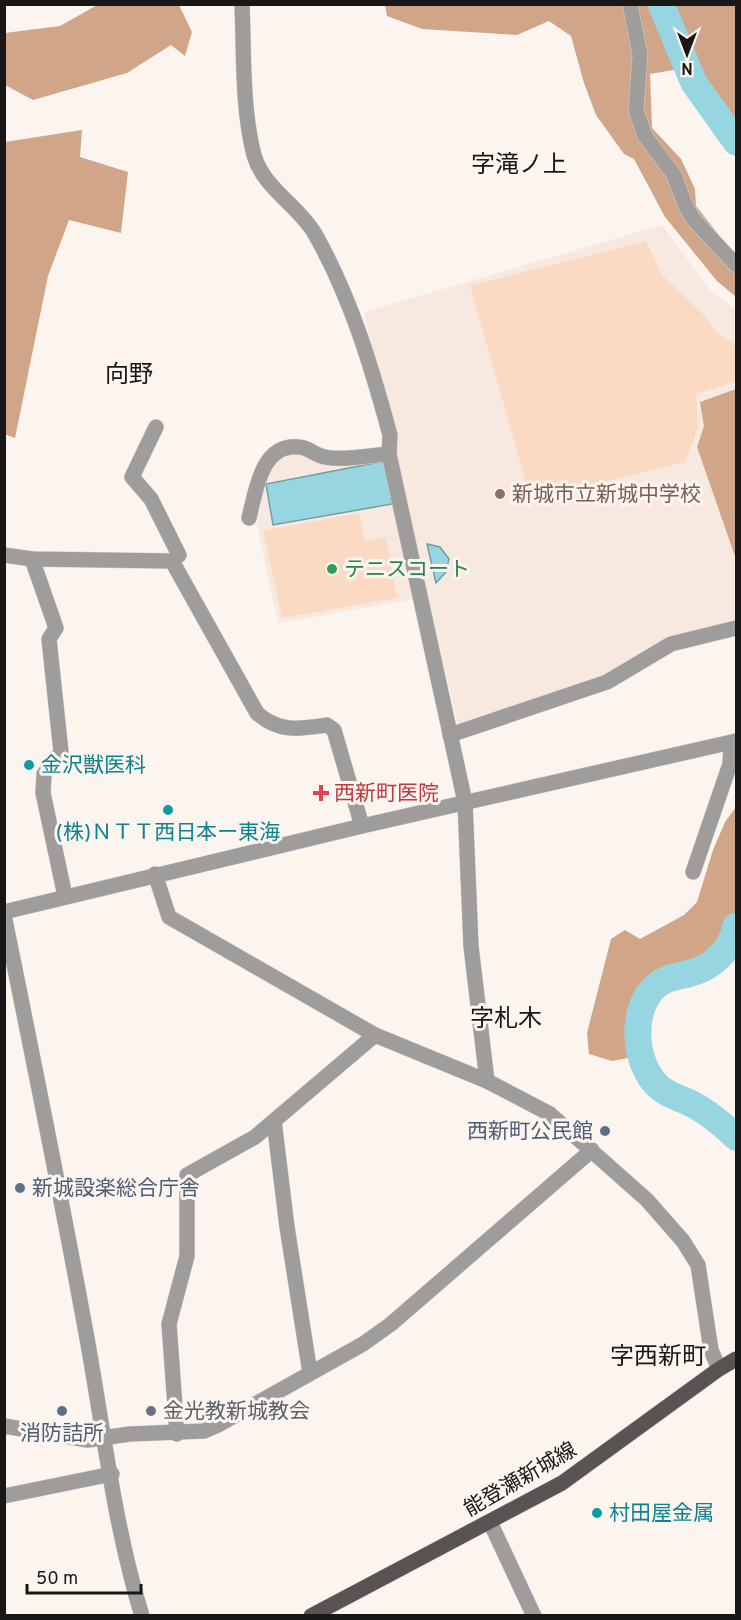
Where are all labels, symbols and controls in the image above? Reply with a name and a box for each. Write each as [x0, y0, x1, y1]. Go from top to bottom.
north arrow [657, 24, 717, 84]
text: N [681, 57, 693, 77]
district label: 字滝ノ上 [471, 151, 567, 181]
district label: 向野 [105, 361, 153, 391]
place label: 新城市立新城中学校 [512, 482, 701, 509]
marker: 新城市立新城中学校 [493, 487, 507, 501]
place label: テニスコート [344, 557, 470, 584]
marker: テニスコート [325, 562, 339, 576]
place label: 金沢獣医科 [41, 753, 146, 780]
marker: 金沢獣医科 [22, 758, 36, 772]
place label: 西新町医院 [334, 781, 439, 808]
marker: 西新町医院 [312, 784, 330, 802]
marker: (株)ＮＴＴ西日本ー東海 [161, 803, 175, 817]
place label: (株)ＮＴＴ西日本ー東海 [56, 820, 280, 847]
district label: 字札木 [470, 1005, 542, 1035]
place label: 西新町公民館 [467, 1119, 593, 1146]
marker: 西新町公民館 [598, 1124, 612, 1138]
place label: 新城設楽総合庁舎 [32, 1176, 200, 1203]
marker: 新城設楽総合庁舎 [13, 1181, 27, 1195]
district label: 字西新町 [610, 1343, 706, 1373]
place label: 金光教新城教会 [163, 1399, 310, 1426]
marker: 消防詰所 [55, 1404, 69, 1418]
marker: 金光教新城教会 [144, 1404, 158, 1418]
place label: 消防詰所 [20, 1421, 104, 1448]
street label: 能登瀬新城線 [459, 1437, 582, 1523]
place label: 村田屋金属 [609, 1501, 714, 1528]
marker: 村田屋金属 [590, 1506, 604, 1520]
scale bar [27, 1557, 141, 1595]
text: 50 m [36, 1568, 78, 1591]

